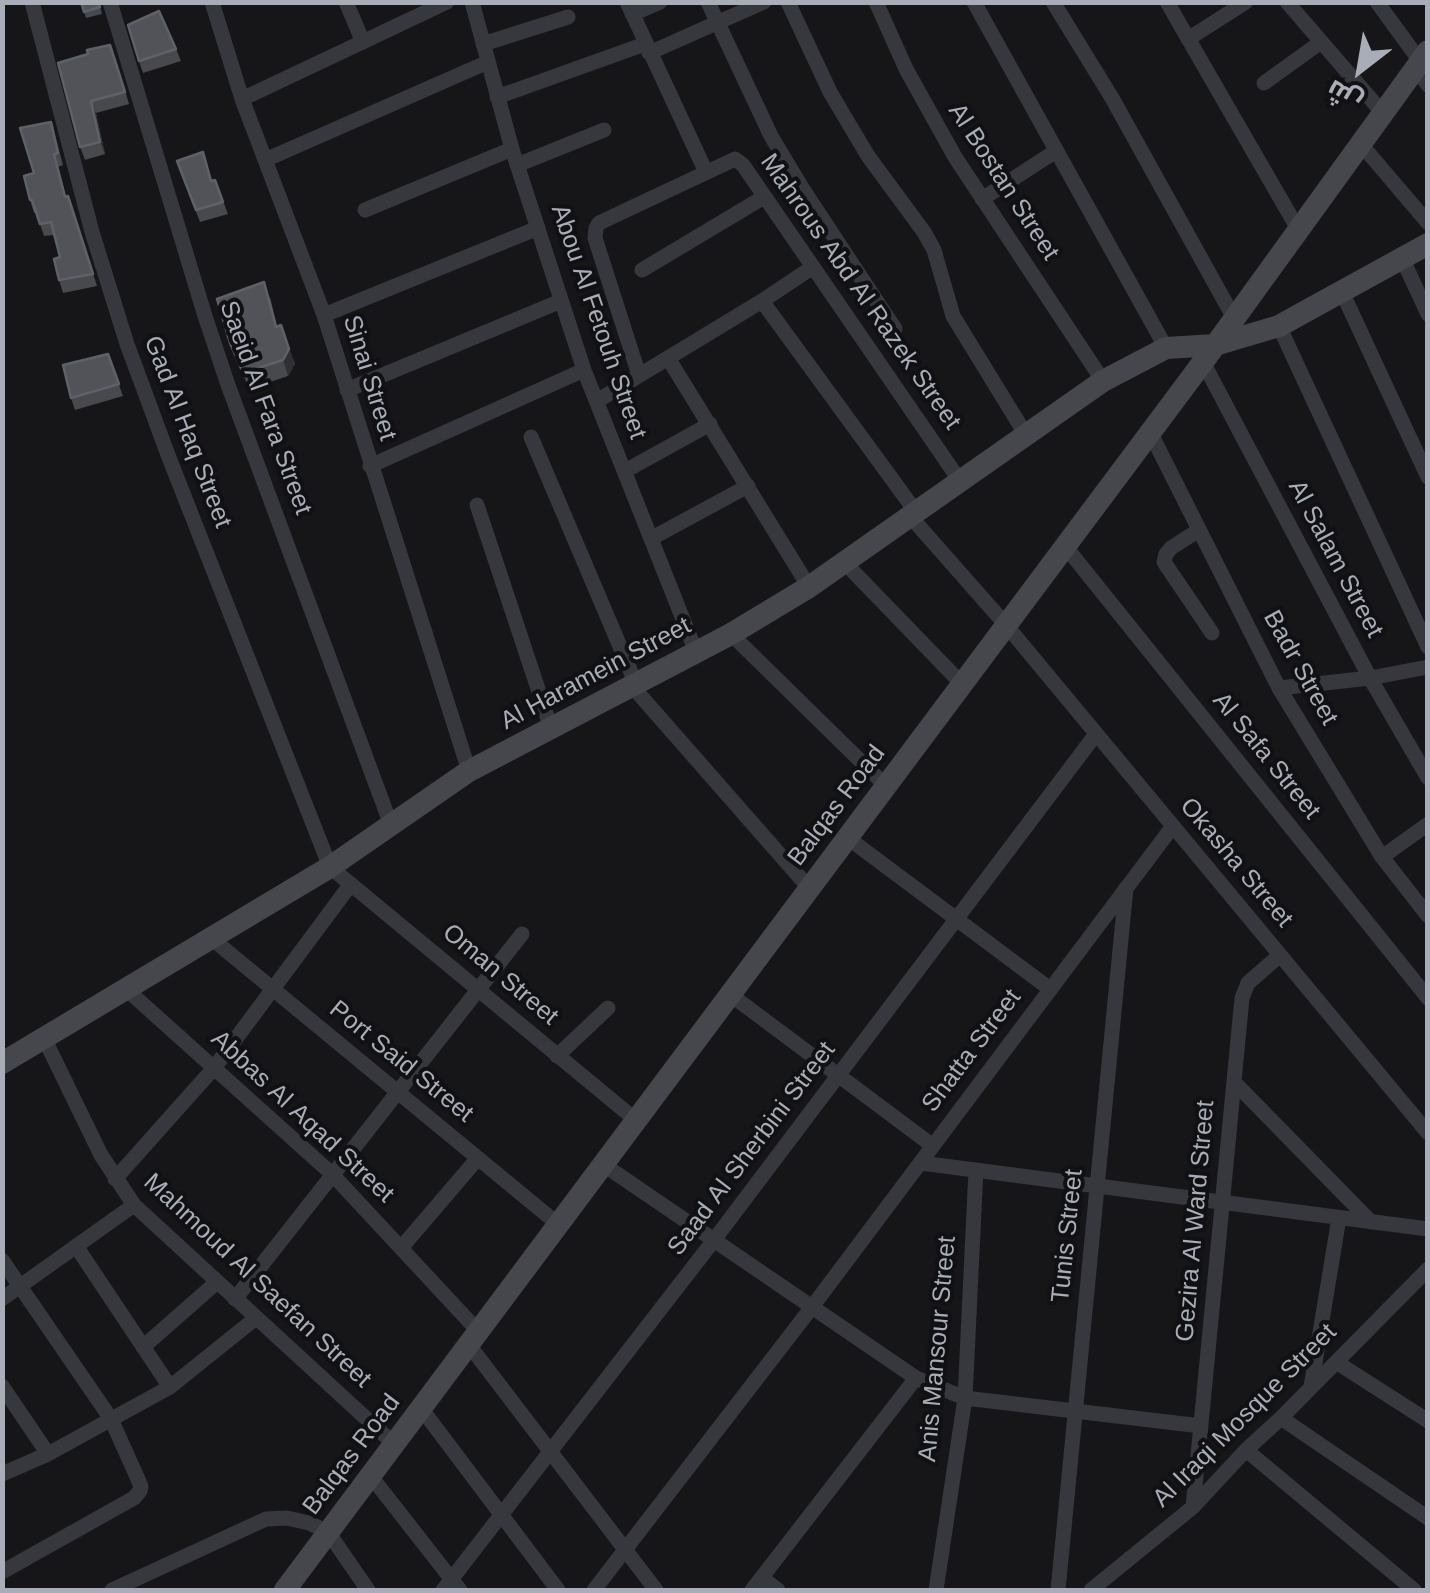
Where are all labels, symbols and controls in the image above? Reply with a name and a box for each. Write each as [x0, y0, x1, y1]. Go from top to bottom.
north arrow [1310, 20, 1410, 120]
text: ش [1321, 74, 1368, 119]
street label: Al Bostan Street [941, 98, 1065, 266]
street label: Mahrous Abd Al Razek Street [753, 149, 967, 435]
street label: Abou Al Fetouh Street [544, 201, 652, 443]
street label: Saeid Al Fara Street [212, 297, 318, 519]
street label: Sinai Street [336, 312, 402, 444]
street label: Gad Al Haq Street [137, 332, 237, 532]
street label: Al Salam Street [1281, 475, 1389, 643]
street label: Badr Street [1256, 605, 1344, 731]
street label: Al Haramein Street [496, 611, 696, 737]
street label: Al Safa Street [1206, 687, 1326, 825]
street label: Balqas Road [782, 740, 892, 872]
street label: Okasha Street [1173, 792, 1299, 934]
street label: Oman Street [436, 918, 564, 1032]
street label: Shatta Street [916, 984, 1028, 1118]
street label: Port Said Street [323, 995, 479, 1129]
street label: Abbas Al Aqad Street [204, 1025, 400, 1209]
street label: Saad Al Sherbini Street [662, 1036, 842, 1262]
street label: Gezira Al Ward Street [1171, 1099, 1221, 1343]
street label: Mahmoud Al Saefan Street [137, 1168, 377, 1394]
street label: Tunis Street [1046, 1168, 1090, 1304]
street label: Anis Mansour Street [913, 1235, 963, 1463]
street label: Al Iraqi Mosque Street [1147, 1318, 1343, 1514]
street label: Balqas Road [297, 1389, 407, 1521]

